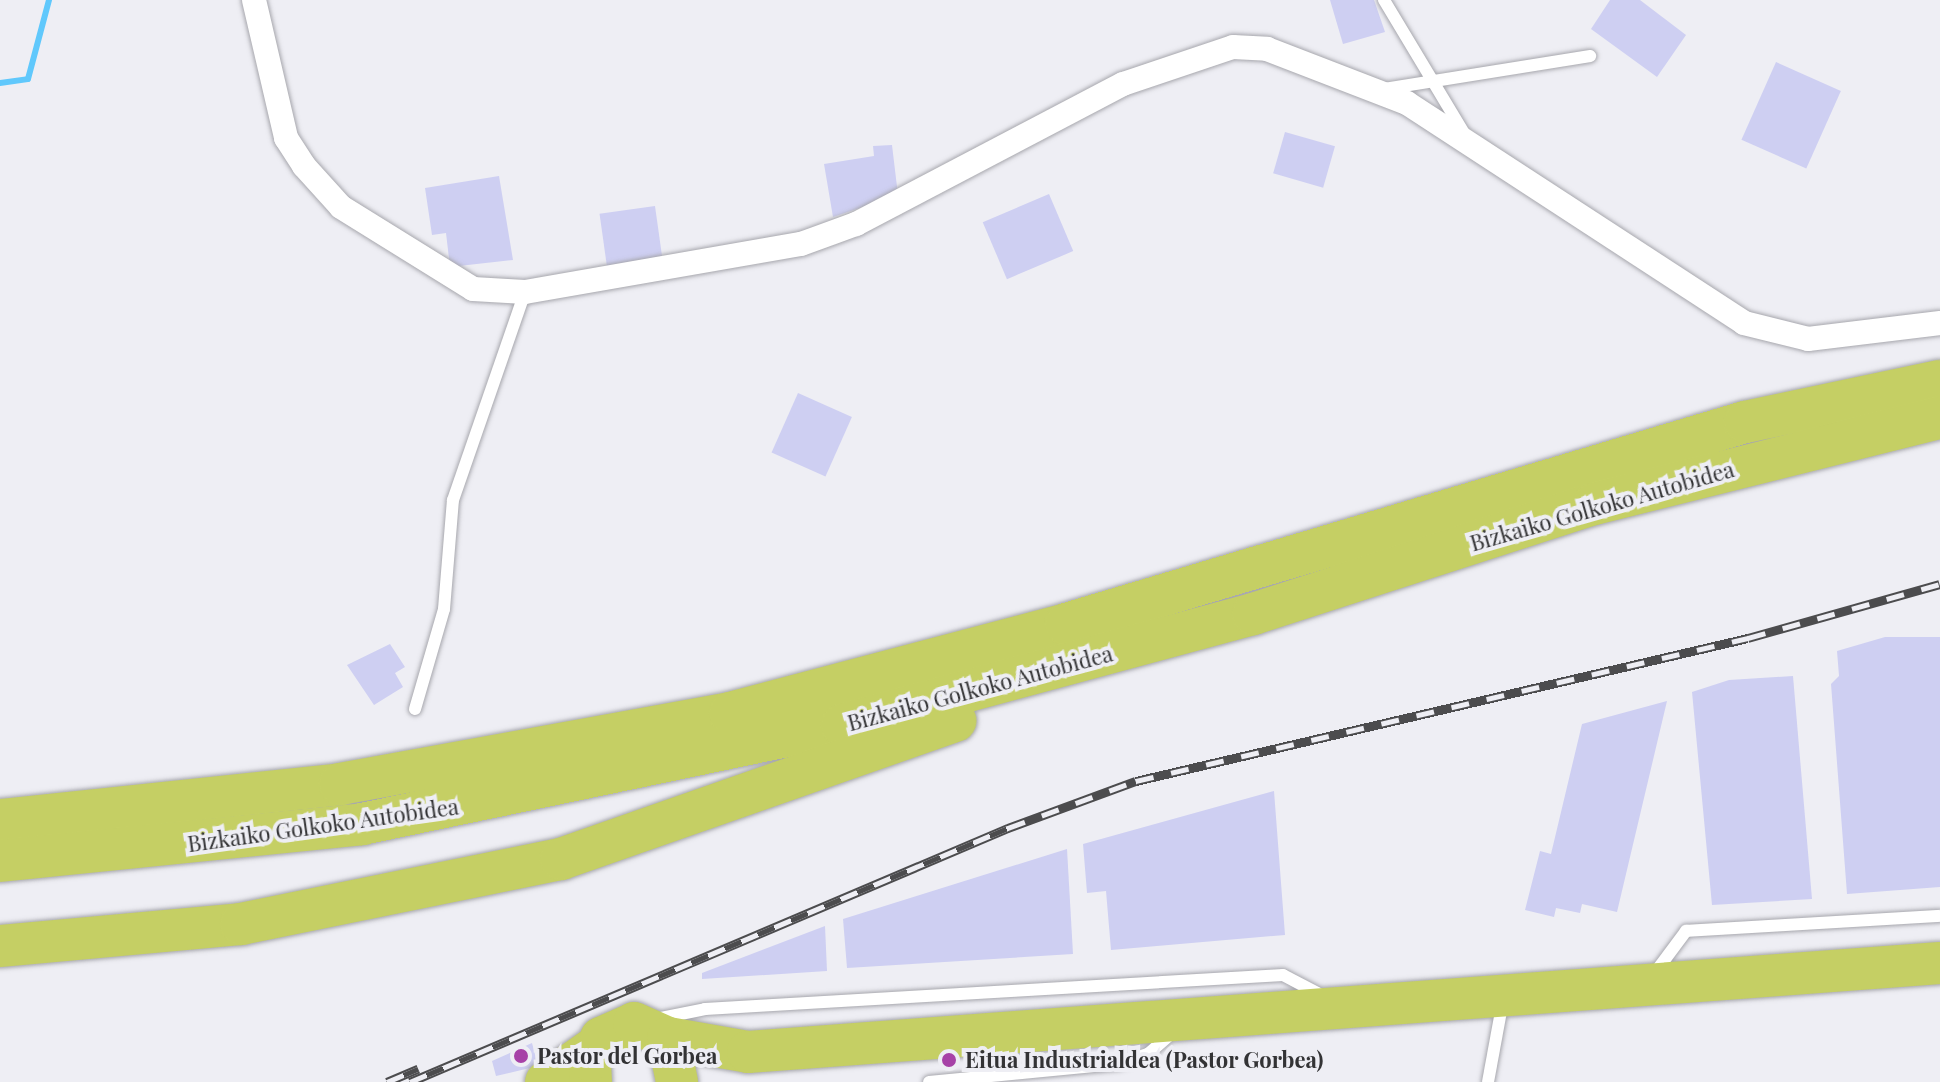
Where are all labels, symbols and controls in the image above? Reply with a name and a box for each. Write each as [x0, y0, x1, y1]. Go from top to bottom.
street label: Bizkaiko Golkoko Autobidea [1467, 456, 1737, 556]
street label: Bizkaiko Golkoko Autobidea [844, 640, 1116, 736]
street label: Bizkaiko Golkoko Autobidea [185, 793, 461, 857]
place label: Pastor del Gorbea [537, 1043, 718, 1069]
marker: Pastor del Gorbea [512, 1047, 530, 1065]
place label: Eitua Industrialdea (Pastor Gorbea) [965, 1047, 1324, 1073]
marker: Eitua Industrialdea (Pastor Gorbea) [940, 1051, 958, 1069]

